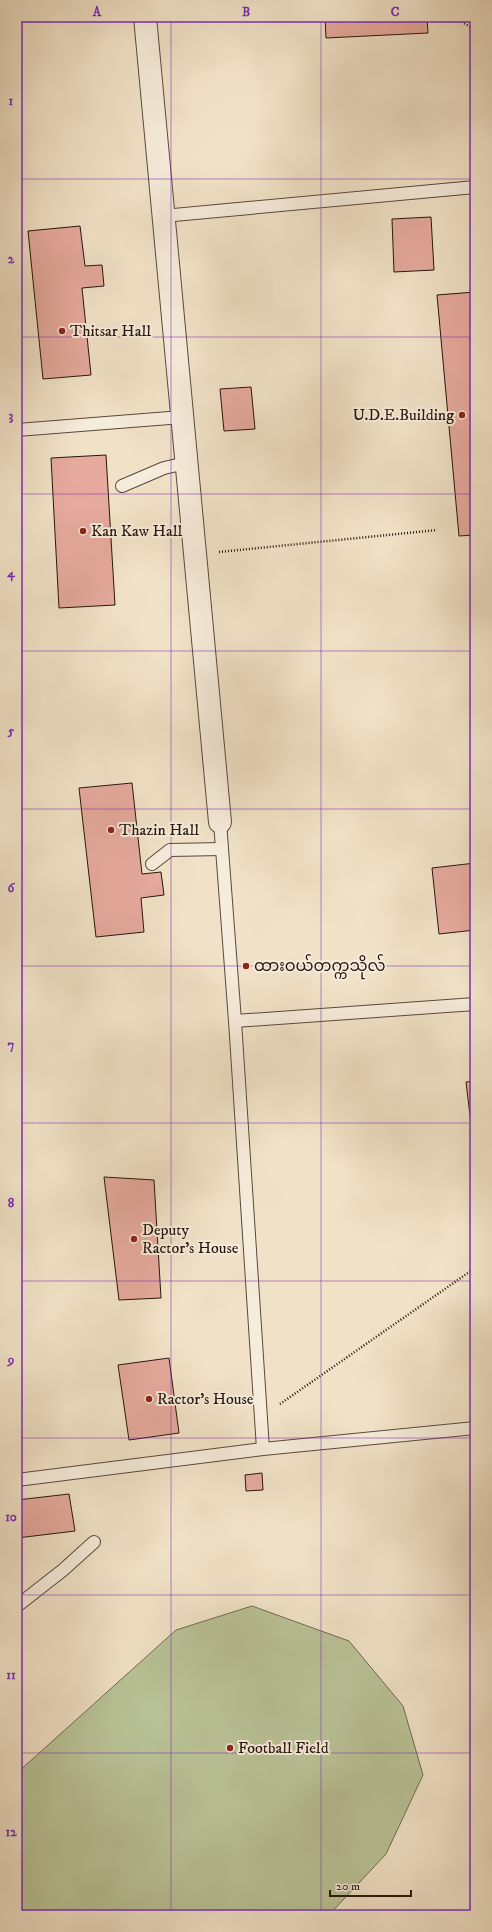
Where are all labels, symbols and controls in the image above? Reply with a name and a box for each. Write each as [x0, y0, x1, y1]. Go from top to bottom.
text: A [92, 4, 102, 20]
text: B [242, 4, 250, 20]
text: C [391, 4, 400, 20]
text: 1 [9, 93, 14, 109]
text: 2 [8, 251, 15, 267]
place label: Thitsar Hall [70, 321, 151, 341]
marker: Thitsar Hall [57, 326, 67, 336]
place label: U.D.E.Building [353, 405, 454, 425]
text: 3 [9, 408, 14, 424]
marker: U.D.E.Building [457, 410, 467, 420]
place label: Kan Kaw Hall [91, 521, 182, 541]
marker: Kan Kaw Hall [78, 526, 88, 536]
text: 4 [6, 565, 15, 582]
text: 5 [7, 723, 15, 739]
place label: Thazin Hall [119, 820, 199, 840]
marker: Thazin Hall [106, 825, 116, 835]
text: 6 [8, 880, 16, 896]
place label: ထားဝယ်တက္ကသိုလ် [254, 954, 386, 980]
marker: ထားဝယ်တက္ကသိုလ် [241, 961, 251, 971]
text: 7 [8, 1037, 15, 1053]
text: 8 [8, 1195, 15, 1211]
place label: Deputy Ractor's House [142, 1220, 239, 1258]
marker: Deputy Ractor's House [129, 1234, 139, 1244]
text: 9 [7, 1352, 14, 1368]
place label: Ractor's House [157, 1389, 254, 1409]
marker: Ractor's House [144, 1394, 154, 1404]
text: 10 [5, 1509, 17, 1525]
text: 11 [6, 1667, 16, 1683]
place label: Football Field [238, 1738, 329, 1758]
marker: Football Field [225, 1743, 235, 1753]
text: 12 [5, 1824, 17, 1840]
scale bar [330, 1872, 411, 1898]
text: 20 m [336, 1879, 360, 1894]

